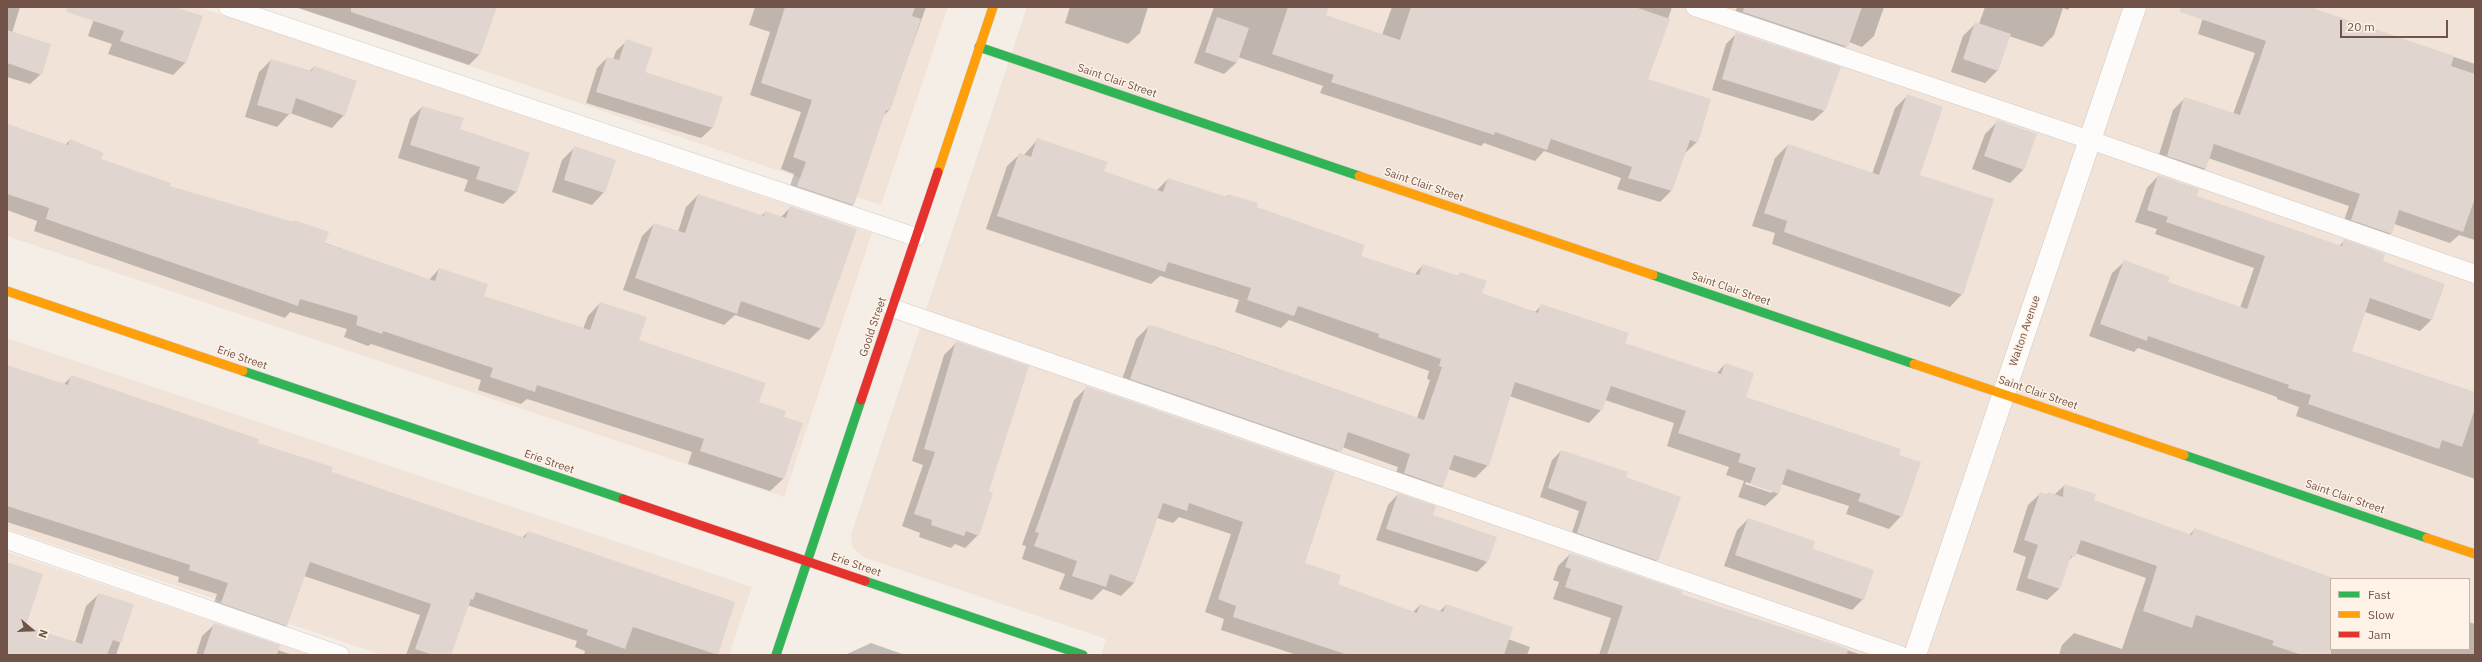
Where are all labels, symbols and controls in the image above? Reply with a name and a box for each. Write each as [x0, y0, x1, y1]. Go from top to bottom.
scale bar [2342, 12, 2450, 38]
text: 20 m [2347, 19, 2375, 34]
street label: Saint Clair Street [1076, 61, 1158, 101]
street label: Saint Clair Street [1383, 165, 1465, 205]
street label: Saint Clair Street [1690, 269, 1772, 309]
street label: Walton Avenue [2007, 294, 2043, 368]
street label: Goold Street [857, 295, 889, 359]
street label: Erie Street [215, 343, 269, 373]
street label: Saint Clair Street [1997, 373, 2079, 413]
street label: Erie Street [522, 447, 576, 477]
street label: Saint Clair Street [2304, 477, 2386, 517]
street label: Erie Street [829, 550, 883, 580]
legend [2330, 578, 2470, 650]
text: Fast [2368, 587, 2391, 602]
text: Slow [2368, 607, 2394, 622]
north arrow [12, 610, 52, 650]
text: Jam [2368, 627, 2391, 642]
text: N [35, 628, 51, 640]

